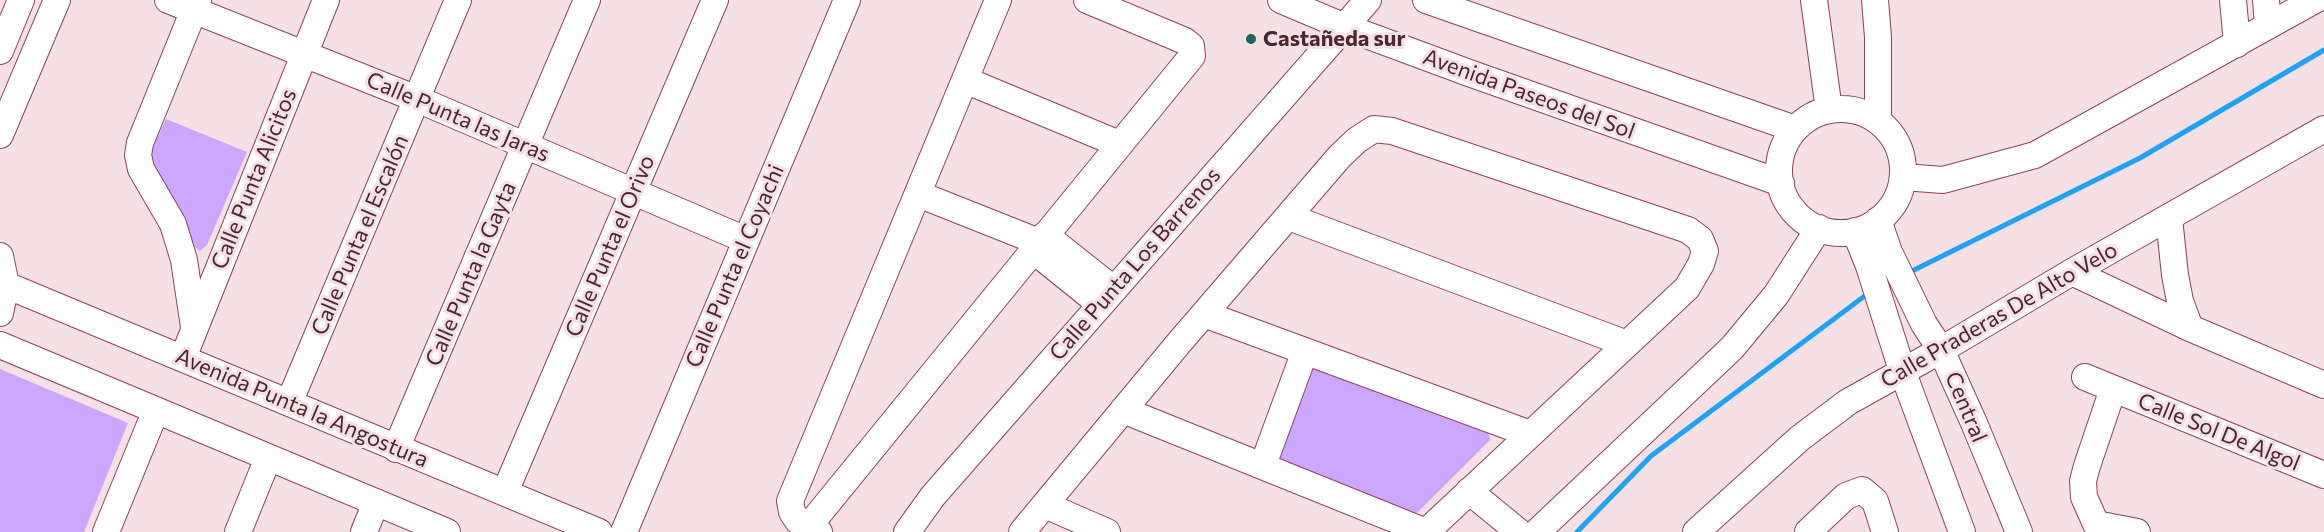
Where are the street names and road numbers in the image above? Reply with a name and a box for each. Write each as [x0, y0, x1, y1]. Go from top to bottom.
street label: Avenida Paseos del Sol [1420, 43, 1638, 145]
street label: Calle Punta las Jaras [362, 66, 554, 168]
street label: Calle Punta Alicitos [206, 85, 302, 273]
street label: Calle Punta el Escalón [306, 131, 414, 339]
street label: Calle Punta el Orivo [560, 151, 660, 341]
street label: Calle Punta el Coyachi [680, 160, 790, 372]
street label: Calle Punta Los Barrenos [1044, 162, 1226, 366]
street label: Calle Punta la Gayta [420, 178, 522, 370]
street label: Calle Praderas De Alto Velo [1876, 236, 2122, 394]
street label: Avenida Punta la Angostura [172, 343, 432, 473]
street label: Central [1939, 368, 1993, 446]
street label: Calle Sol De Algol [2134, 387, 2304, 477]

